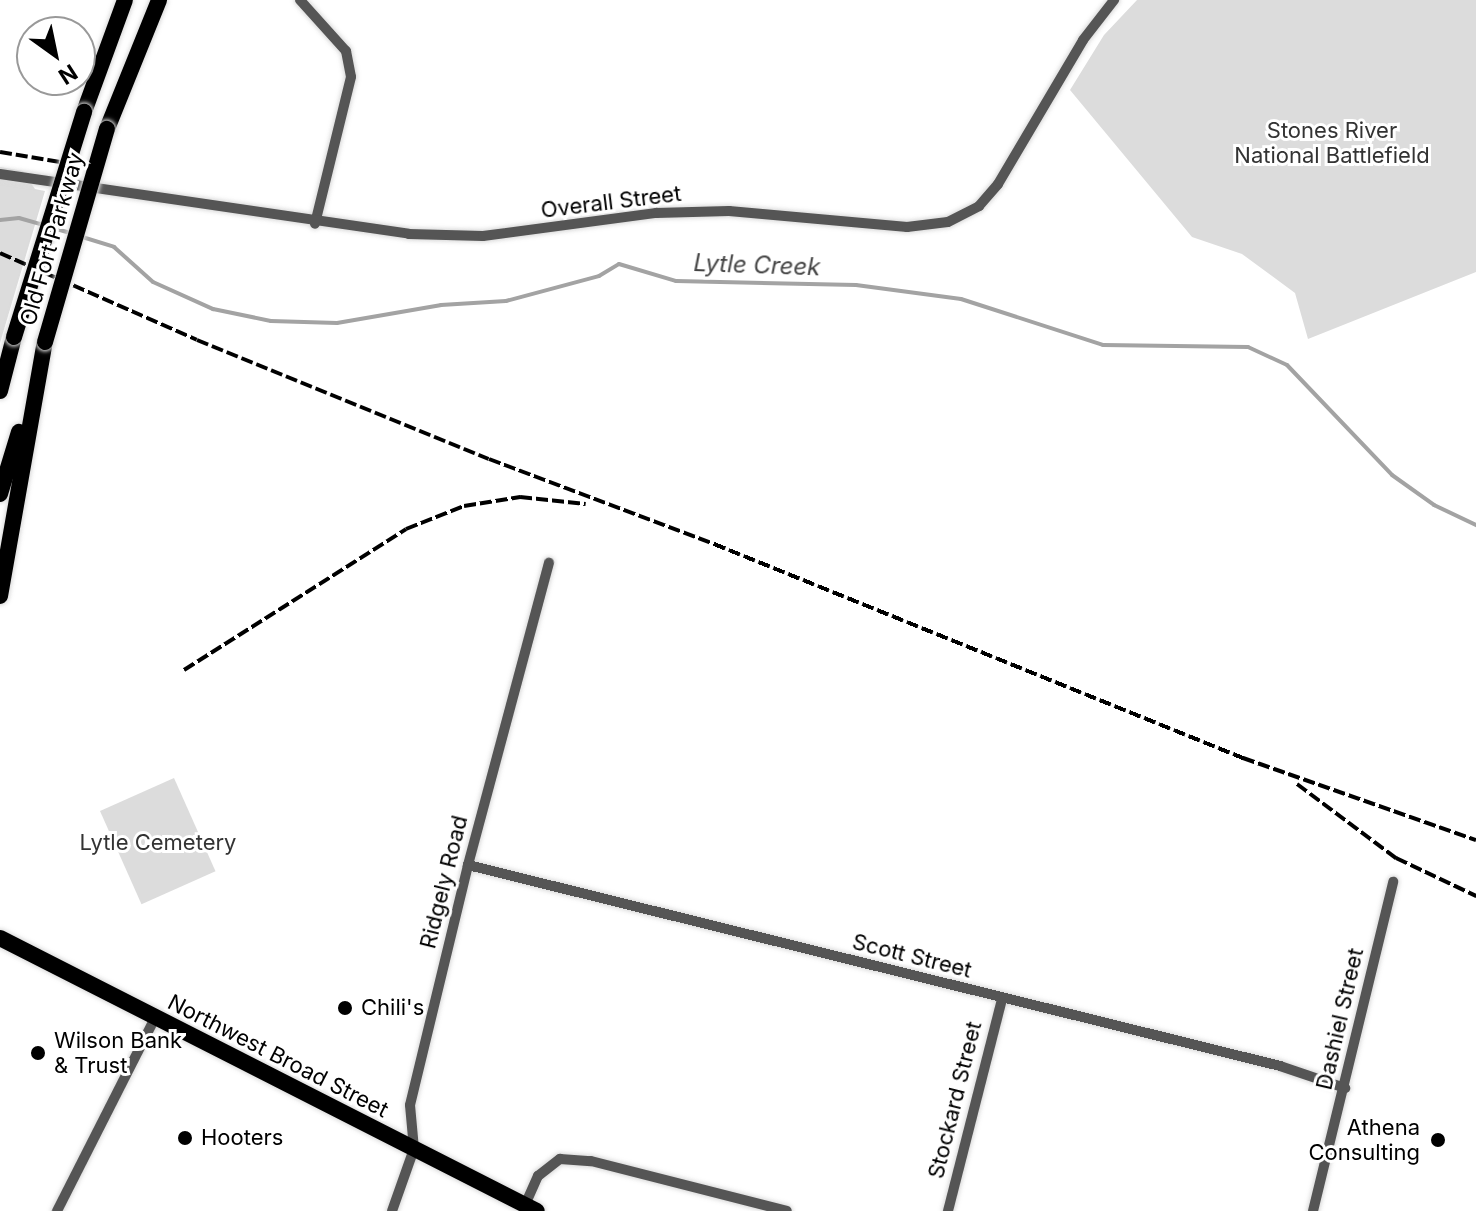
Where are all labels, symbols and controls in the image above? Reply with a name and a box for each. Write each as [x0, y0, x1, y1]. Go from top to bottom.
north arrow [16, 16, 96, 96]
text: N [54, 59, 82, 90]
park label: Stones River National Battlefield [1234, 117, 1430, 168]
street label: Old Fort Parkway [15, 150, 89, 328]
street label: Overall Street [539, 180, 683, 224]
water label: Lytle Creek [693, 248, 821, 282]
street label: Ridgely Road [415, 813, 473, 951]
park label: Lytle Cemetery [80, 830, 236, 856]
street label: Scott Street [850, 928, 974, 984]
street label: Dashiel Street [1311, 946, 1369, 1092]
street label: Northwest Broad Street [163, 989, 393, 1123]
place label: Chili's [361, 995, 424, 1021]
marker: Chili's [336, 999, 354, 1017]
street label: Stockard Street [923, 1019, 987, 1181]
place label: Wilson Bank & Trust [54, 1027, 182, 1078]
marker: Wilson Bank & Trust [29, 1044, 47, 1062]
place label: Athena Consulting [1308, 1114, 1420, 1166]
place label: Hooters [201, 1125, 283, 1151]
marker: Hooters [176, 1129, 194, 1147]
marker: Athena Consulting [1427, 1129, 1449, 1151]

